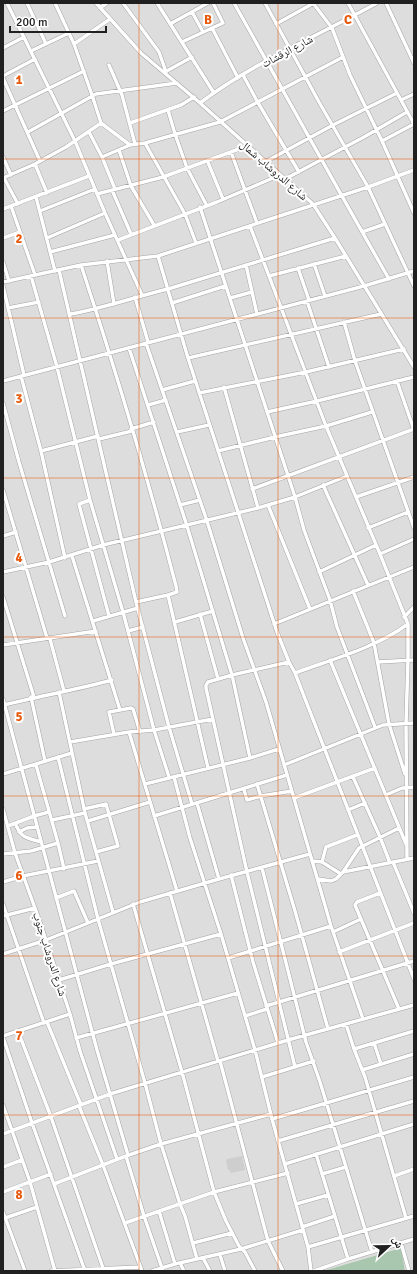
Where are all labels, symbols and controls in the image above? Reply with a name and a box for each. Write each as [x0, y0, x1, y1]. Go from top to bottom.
scale bar [10, 8, 106, 34]
text: B [204, 12, 212, 28]
text: C [344, 12, 352, 28]
text: 200 m [16, 15, 48, 30]
street label: شارع الرقشات [259, 33, 315, 70]
text: 1 [15, 72, 23, 88]
street label: شارع الدروشاب شمال [237, 138, 310, 203]
text: 2 [15, 231, 23, 247]
text: 3 [15, 391, 23, 407]
text: 4 [15, 550, 23, 566]
text: 5 [15, 709, 23, 725]
text: 6 [15, 868, 23, 884]
street label: شارع الدروشاب جنوب [30, 910, 69, 998]
text: 7 [15, 1028, 23, 1044]
text: 8 [15, 1187, 23, 1203]
north arrow [369, 1226, 409, 1266]
text: ش [389, 1235, 406, 1251]

